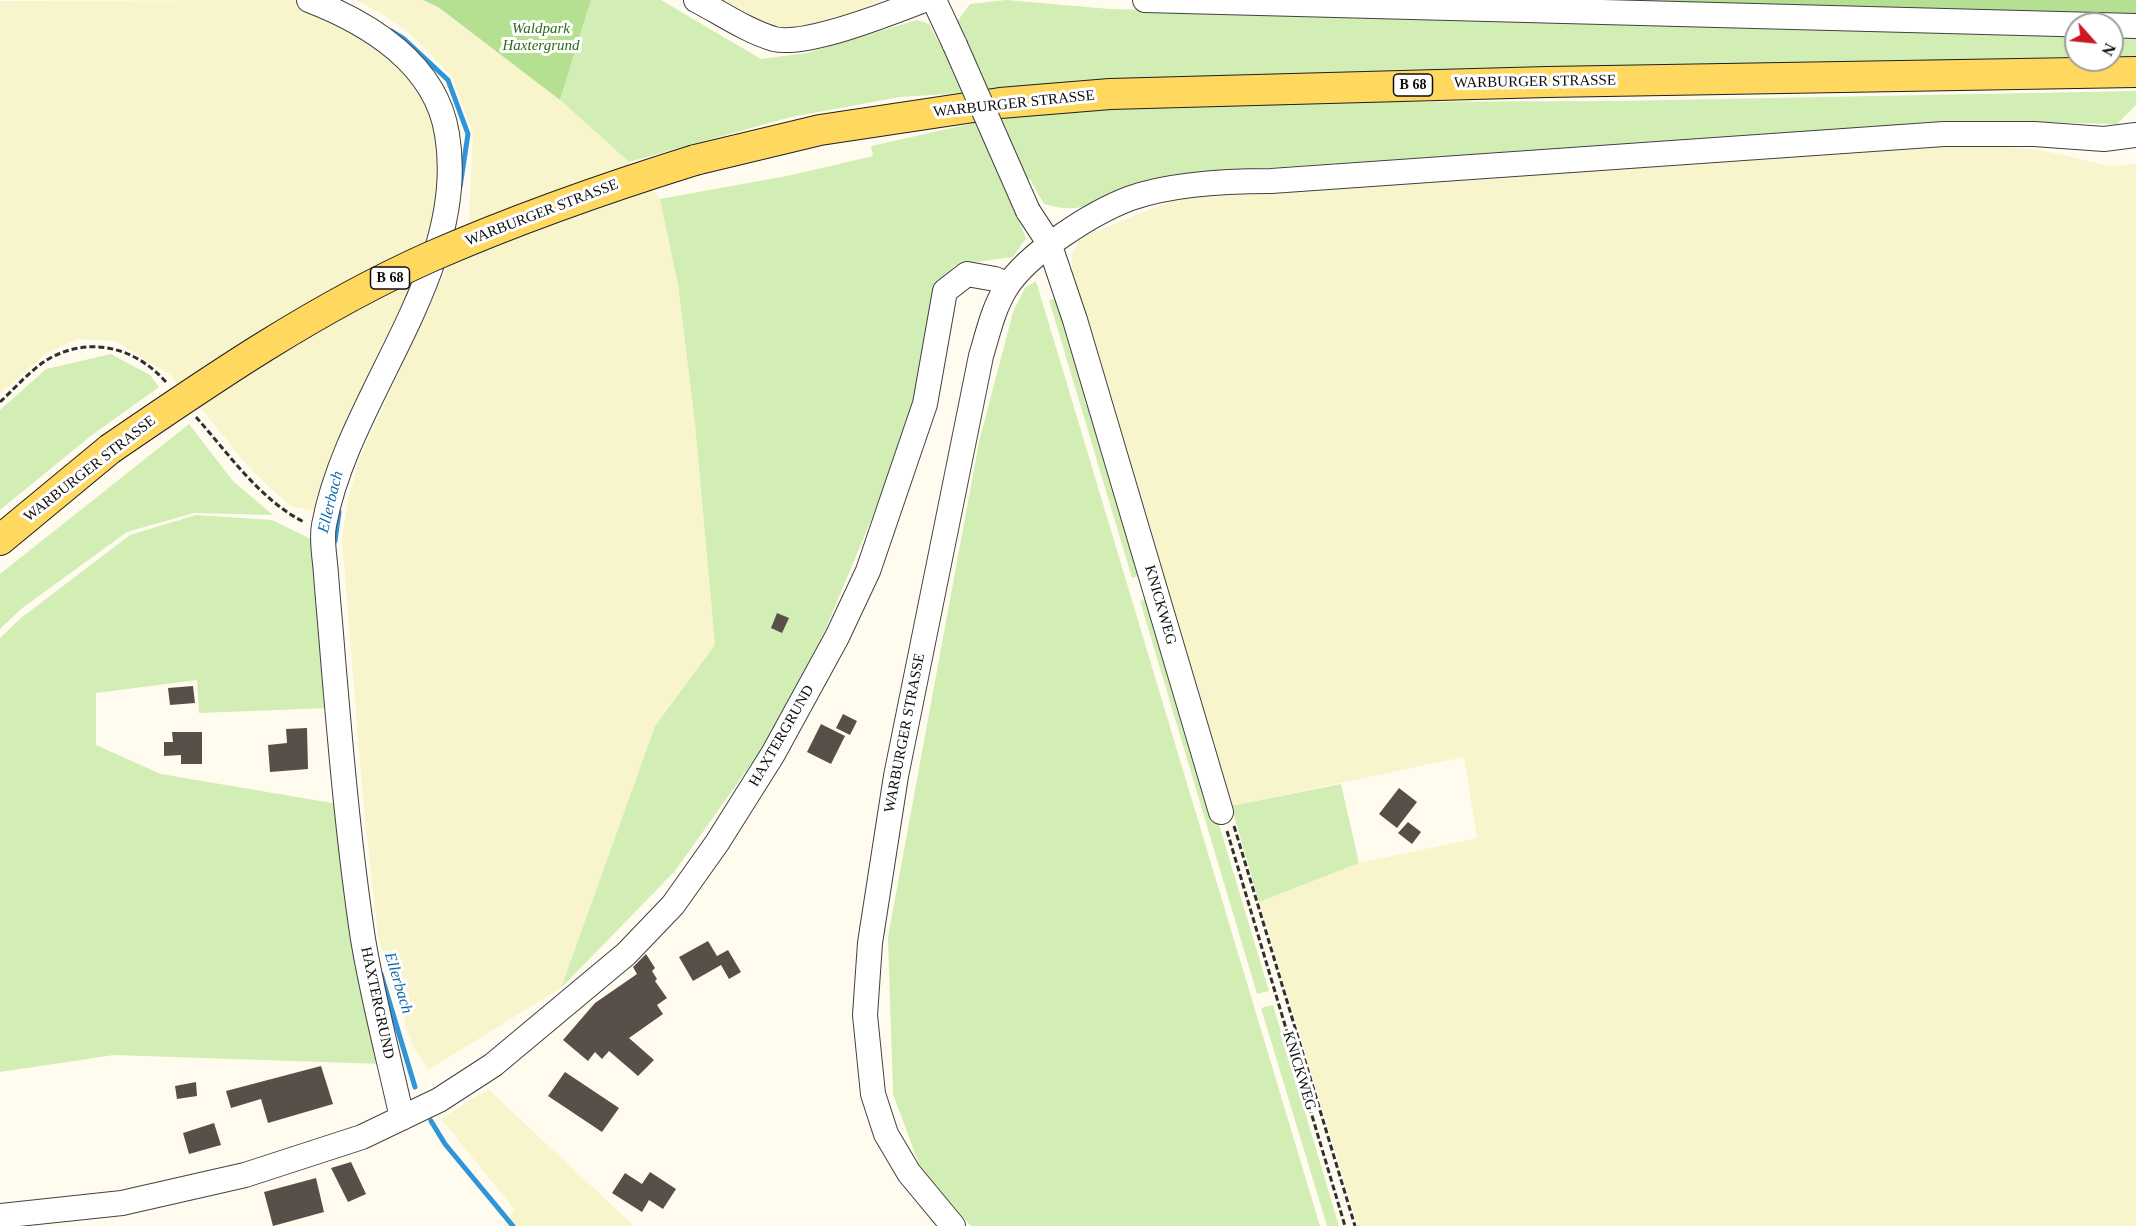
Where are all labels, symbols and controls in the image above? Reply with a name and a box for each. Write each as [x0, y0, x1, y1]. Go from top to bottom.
north arrow [2064, 12, 2124, 72]
park label: Waldpark Haxtergrund [503, 20, 579, 55]
text: N [2099, 40, 2119, 59]
street label: WARBURGER STRASSE [1454, 72, 1616, 92]
road number: B 68 [1394, 74, 1432, 96]
street label: WARBURGER STRASSE [932, 87, 1096, 121]
street label: WARBURGER STRASSE [463, 176, 621, 250]
road number: B 68 [370, 267, 410, 289]
street label: WARBURGER STRASSE [21, 412, 159, 526]
water label: Ellerbach [314, 469, 348, 535]
street label: KNICKWEG [1140, 563, 1180, 647]
street label: WARBURGER STRASSE [881, 652, 929, 814]
street label: HAXTERGRUND [746, 682, 818, 790]
street label: HAXTERGRUND [356, 945, 398, 1061]
water label: Ellerbach [380, 950, 416, 1016]
street label: KNICKWEG [1278, 1029, 1320, 1113]

